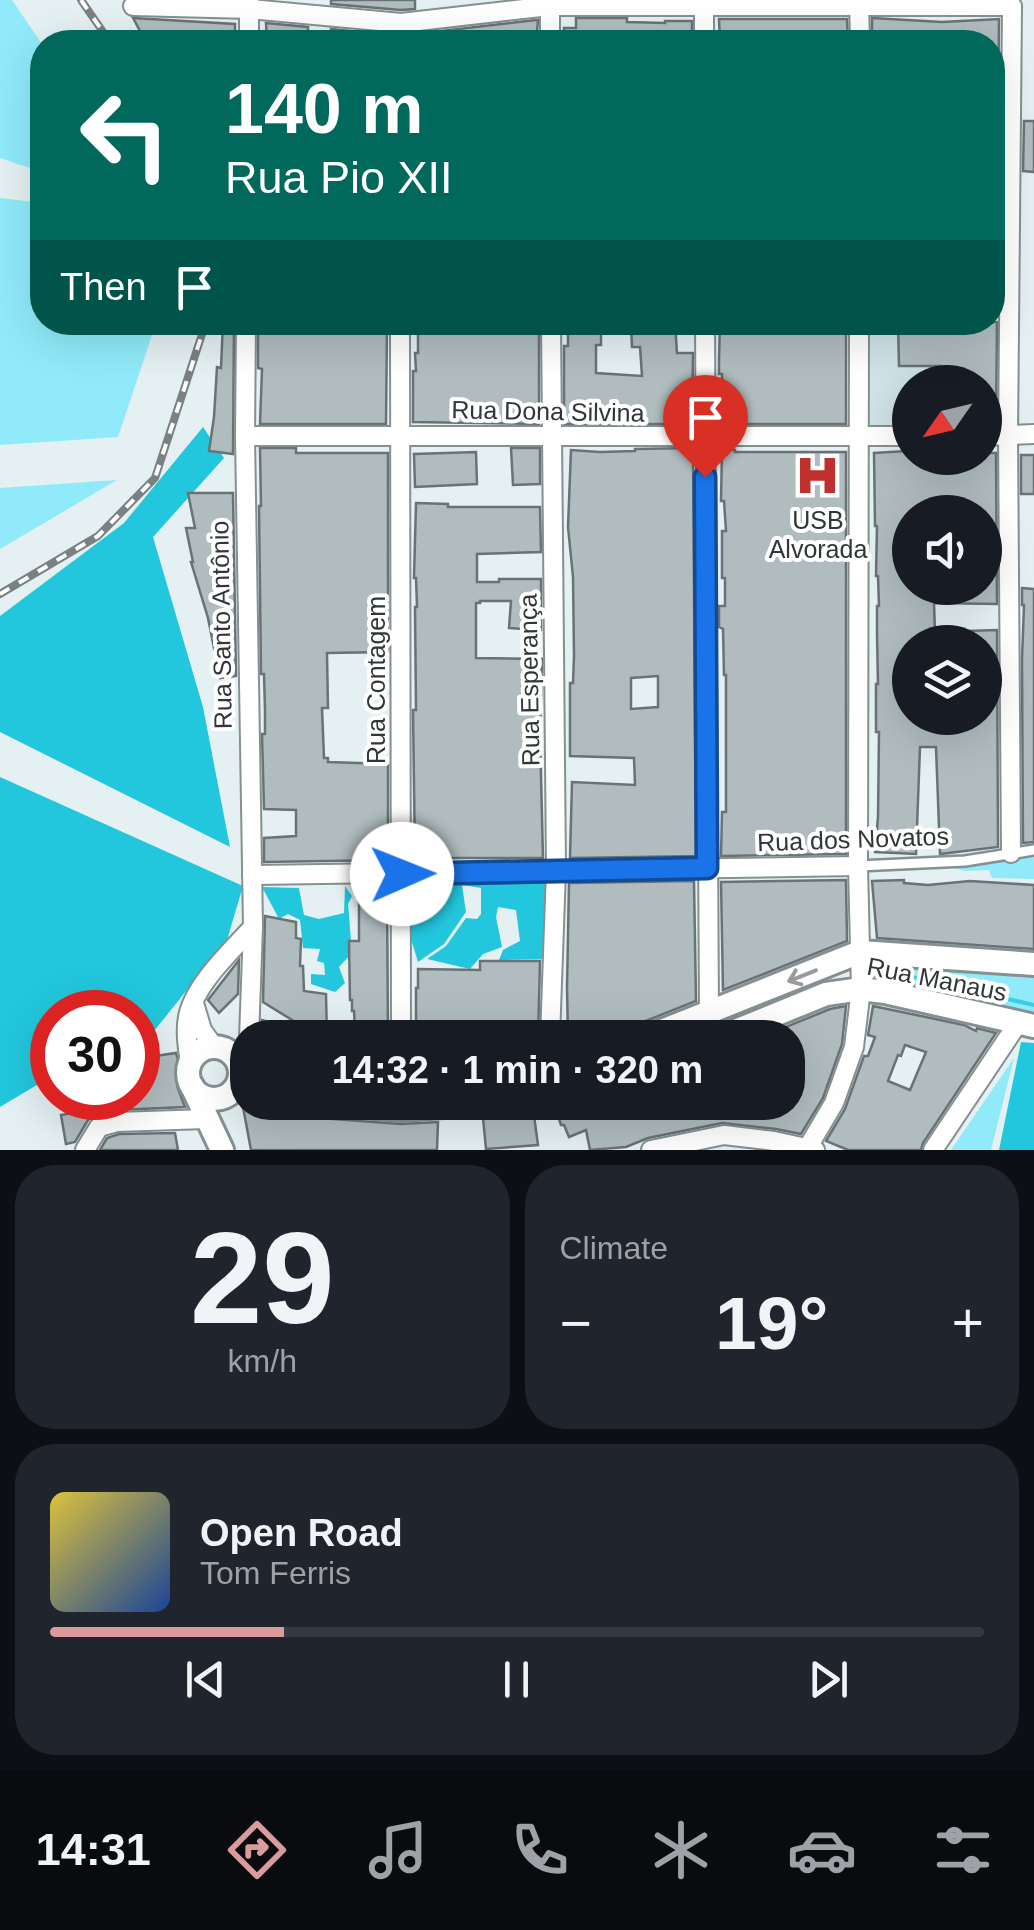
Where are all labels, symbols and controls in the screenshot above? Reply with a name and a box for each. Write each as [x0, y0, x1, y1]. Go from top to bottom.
icon: left [60, 70, 190, 200]
text: 140 m [225, 70, 423, 148]
text: Rua Pio XII [225, 152, 453, 203]
icon: arrive [167, 260, 222, 315]
text: Then [60, 266, 147, 308]
north arrow [892, 365, 1002, 475]
map controls [892, 365, 1002, 735]
pin [663, 375, 748, 478]
icon: arrive [678, 390, 733, 445]
street label: Rua Dona Silvina [451, 395, 645, 427]
hospital icon: USB Alvorada [794, 452, 842, 500]
button: sound [892, 495, 1002, 605]
place label: USB Alvorada [769, 506, 867, 563]
street label: Rua Santo Antônio [205, 521, 237, 729]
street label: Rua Esperança [513, 594, 545, 766]
street label: Rua Contagem [362, 596, 390, 764]
button: layers [892, 625, 1002, 735]
position arrow [350, 822, 454, 926]
street label: Rua dos Novatos [757, 822, 949, 856]
street label: Rua Manaus [865, 952, 1009, 1006]
one-way arrow [787, 968, 817, 986]
speed limit sign: 30 [30, 990, 160, 1120]
text: 14:32 · 1 min · 320 m [332, 1049, 703, 1091]
text: 29 [190, 1205, 335, 1351]
text: Climate [560, 1230, 668, 1266]
text: 19° [715, 1281, 828, 1365]
text: − [560, 1292, 592, 1354]
text: + [952, 1292, 984, 1354]
text: km/h [228, 1343, 297, 1379]
text: Open Road [200, 1512, 403, 1554]
text: Tom Ferris [200, 1555, 351, 1591]
icon: previous [178, 1652, 233, 1707]
icon: pause [489, 1652, 544, 1707]
icon: next [801, 1652, 856, 1707]
icon: directions [222, 1815, 292, 1885]
icon: music [363, 1815, 433, 1885]
icon: phone [505, 1815, 575, 1885]
icon: climate [646, 1815, 716, 1885]
icon: car [787, 1815, 857, 1885]
icon: filters [928, 1815, 998, 1885]
text: 14:31 [36, 1824, 151, 1875]

